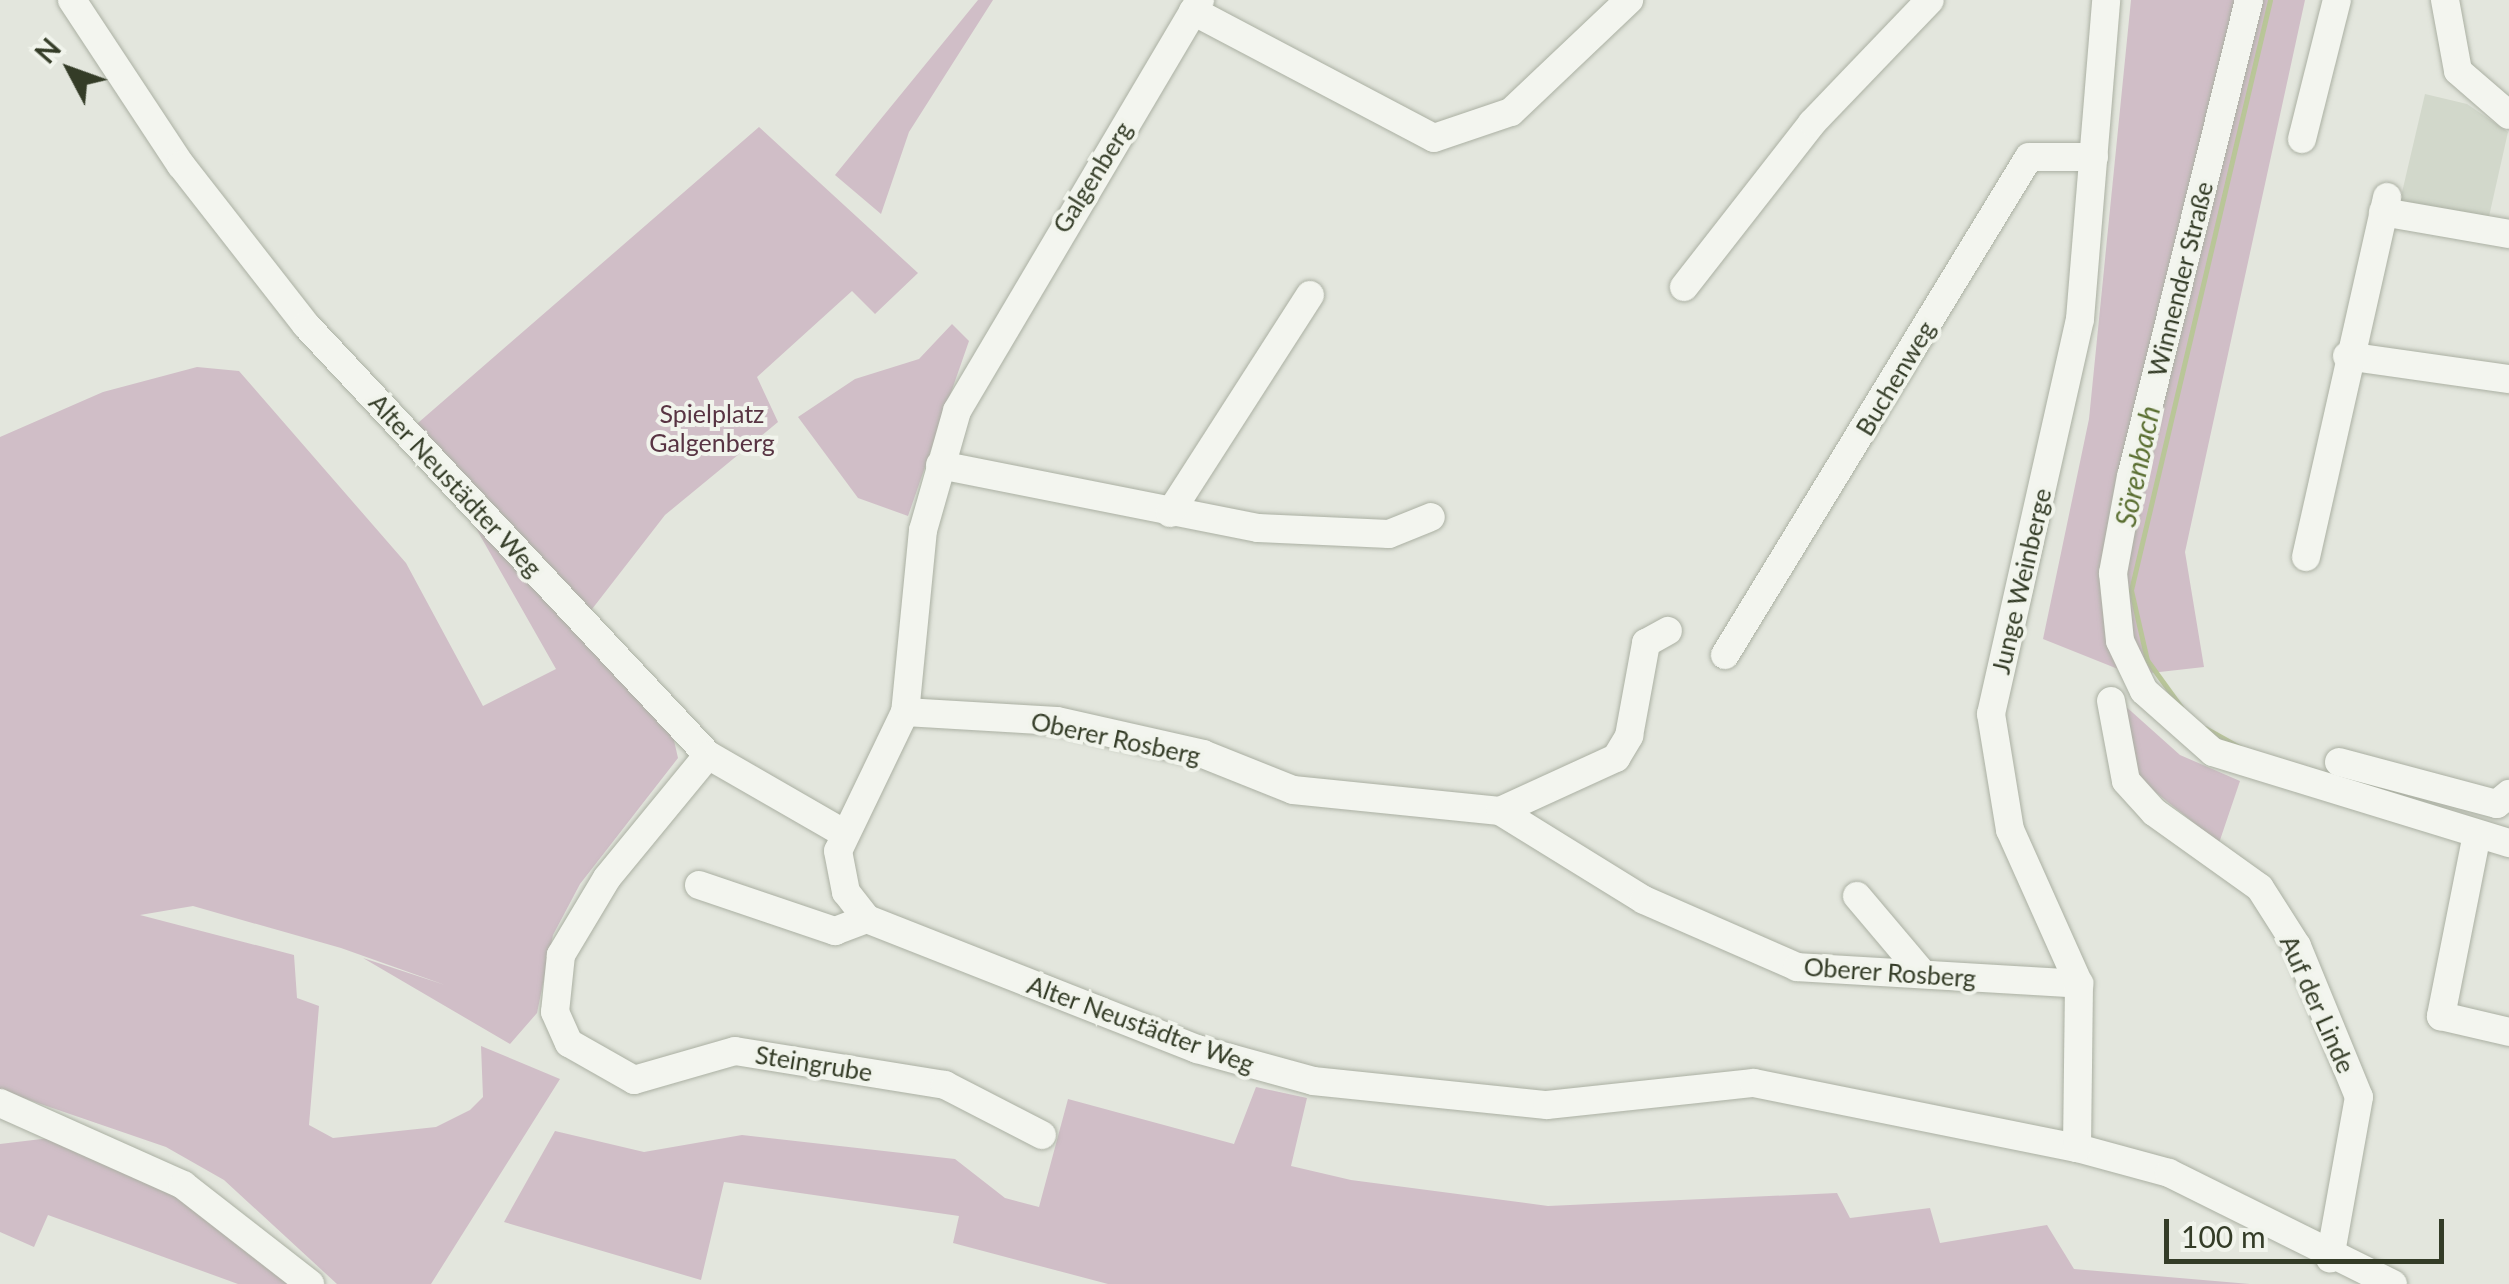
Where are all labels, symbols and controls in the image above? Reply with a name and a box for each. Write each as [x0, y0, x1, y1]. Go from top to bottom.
north arrow [20, 20, 120, 120]
text: N [27, 31, 67, 70]
street label: Galgenberg [1046, 116, 1138, 238]
street label: Winnender Straße [2141, 178, 2219, 380]
street label: Buchenweg [1849, 315, 1941, 441]
street label: Alter Neustädter Weg [363, 387, 549, 583]
park label: Spielplatz Galgenberg [649, 399, 775, 458]
water label: Sörenbach [2108, 403, 2166, 529]
street label: Junge Weinberge [1985, 485, 2057, 677]
street label: Oberer Rosberg [1028, 705, 1204, 771]
street label: Auf der Linde [2274, 930, 2362, 1078]
street label: Oberer Rosberg [1803, 951, 1977, 993]
street label: Alter Neustädter Weg [1023, 969, 1259, 1079]
street label: Steingrube [753, 1039, 875, 1087]
scale bar [2169, 1199, 2449, 1261]
text: 100 m [2181, 1218, 2266, 1254]

